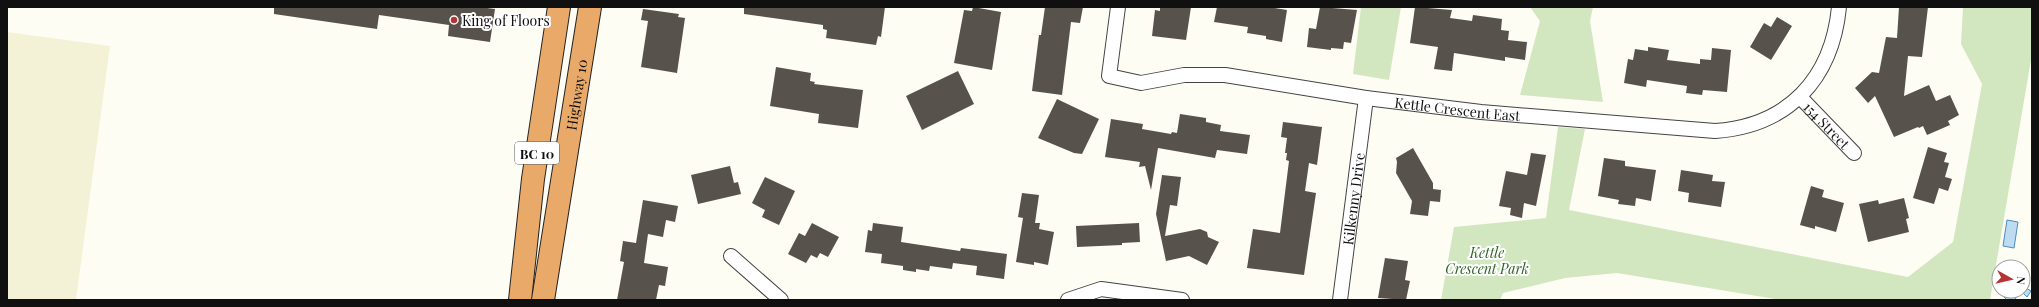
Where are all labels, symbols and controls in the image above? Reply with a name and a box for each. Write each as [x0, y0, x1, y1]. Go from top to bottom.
place label: King of Floors [462, 11, 550, 30]
marker: King of Floors [449, 15, 459, 25]
street label: Highway 10 [561, 58, 591, 131]
street label: Kettle Crescent East [1394, 92, 1522, 125]
street label: 154 Street [1800, 97, 1855, 154]
road number: BC 10 [515, 142, 559, 164]
street label: Kilkenny Drive [1338, 152, 1368, 246]
park label: Kettle Crescent Park [1445, 243, 1529, 278]
north arrow [1991, 259, 2031, 299]
text: N [2013, 275, 2029, 285]

